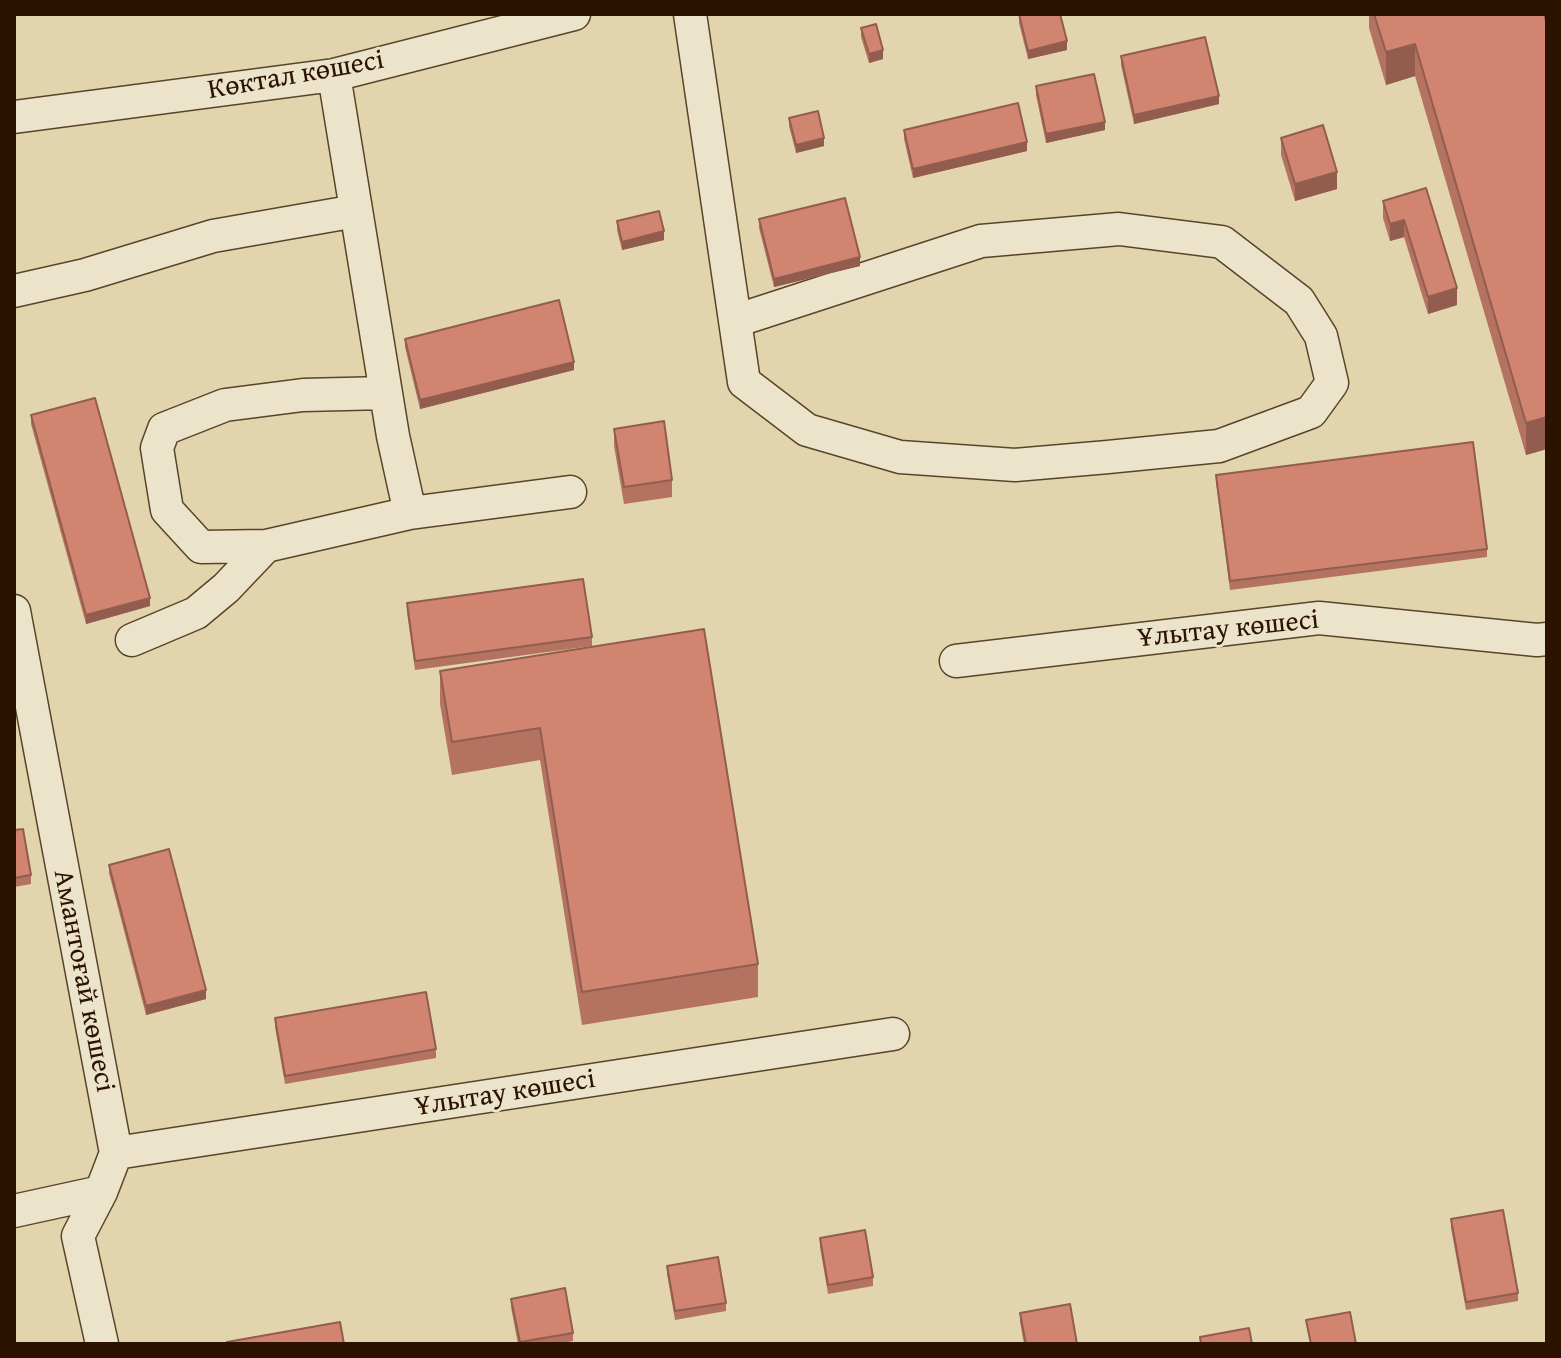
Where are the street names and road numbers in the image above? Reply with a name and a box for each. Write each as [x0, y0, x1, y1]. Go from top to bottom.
street label: Көктал көшесі [205, 44, 387, 108]
street label: Ұлытау көшесі [1135, 604, 1321, 656]
street label: Амантоғай көшесі [45, 867, 121, 1095]
street label: Ұлытау көшесі [412, 1063, 598, 1125]

